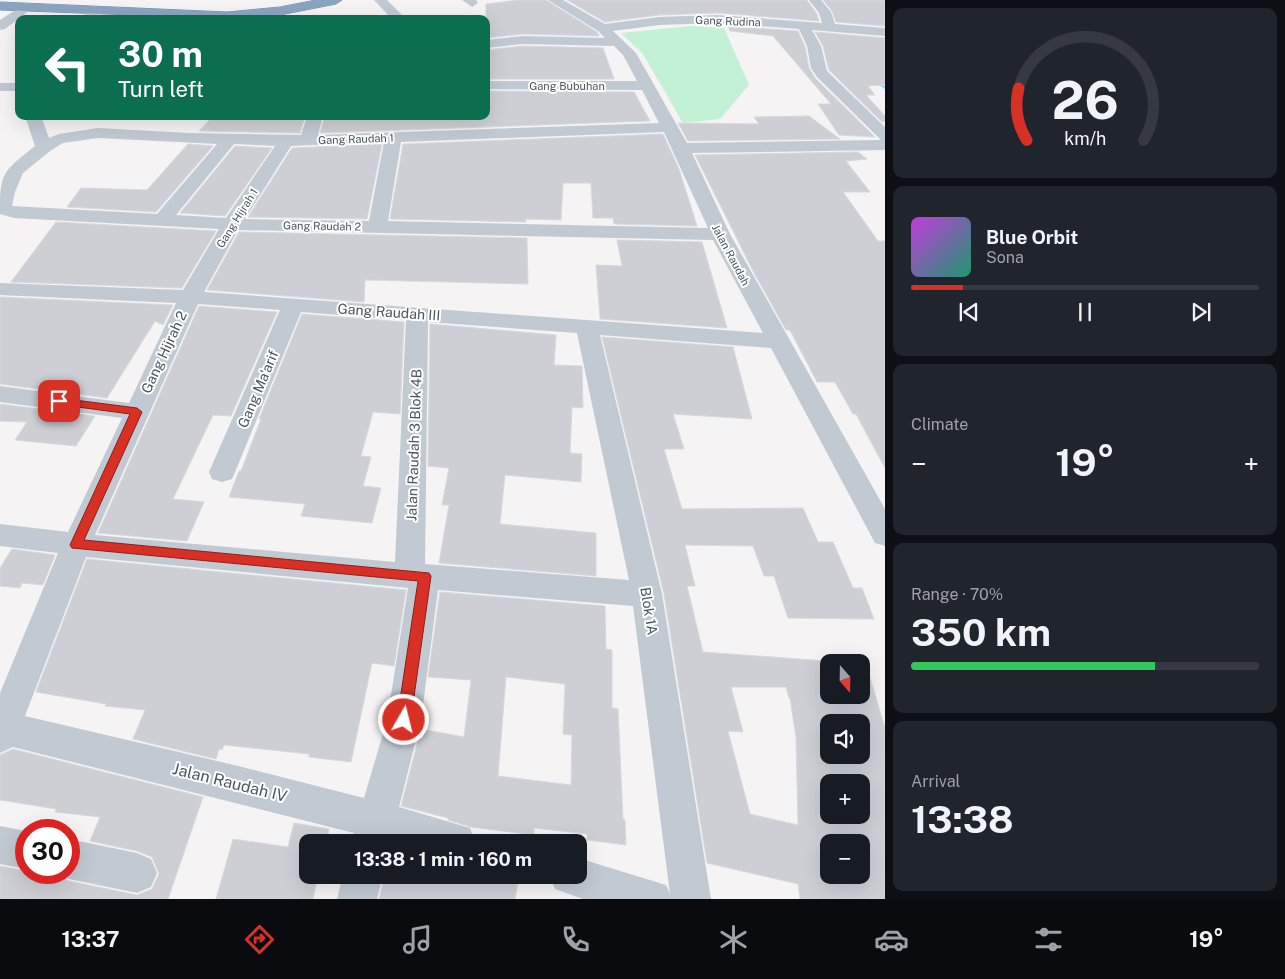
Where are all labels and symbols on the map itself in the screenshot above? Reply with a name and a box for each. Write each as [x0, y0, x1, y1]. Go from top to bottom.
street label: Gang Rudina [695, 14, 761, 28]
street label: Gang Bubuhan [529, 80, 605, 92]
street label: Gang Raudah 1 [318, 132, 394, 146]
street label: Gang Hijrah 1 [214, 186, 260, 250]
street label: Gang Raudah 2 [283, 219, 362, 233]
street label: Jalan Raudah [710, 222, 752, 288]
street label: Gang Raudah III [337, 300, 441, 324]
street label: Gang Hijrah 2 [138, 308, 190, 396]
street label: Gang Ma'arif [235, 348, 282, 430]
street label: Jalan Raudah 3 Blok 4B [403, 369, 425, 521]
pin [38, 380, 80, 422]
street label: Blok 1A [637, 586, 661, 636]
north arrow [820, 654, 870, 704]
position arrow [377, 693, 429, 745]
street label: Jalan Raudah IV [171, 759, 289, 806]
speed limit sign: 30 [15, 819, 80, 884]

